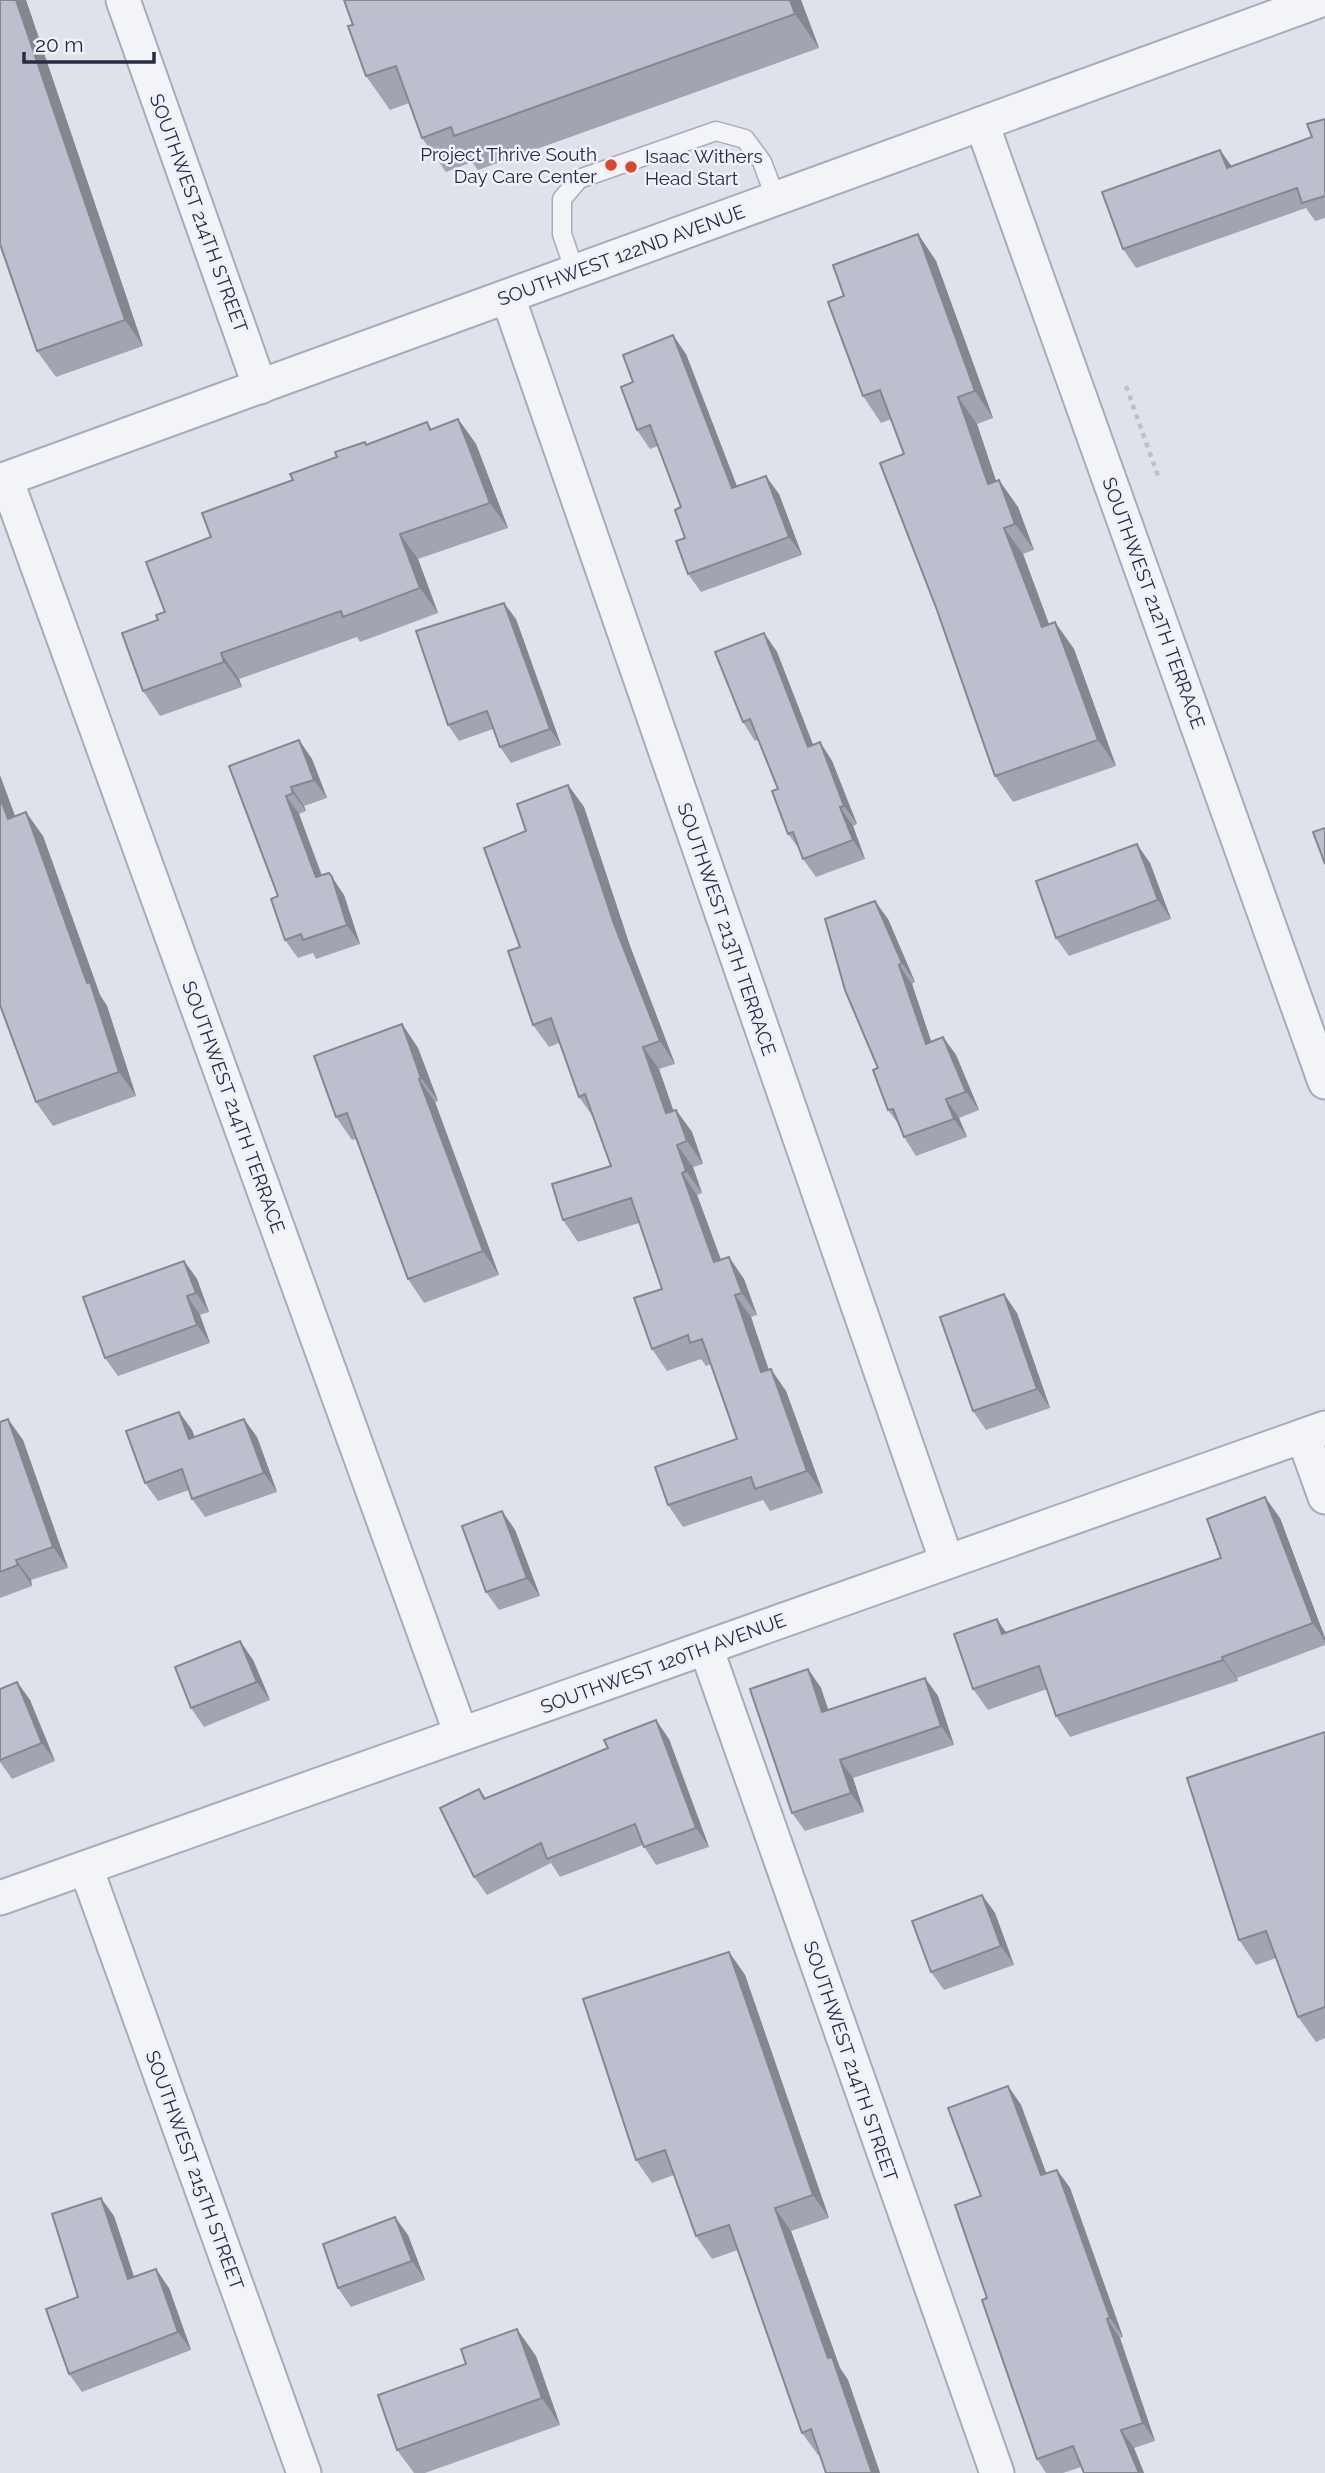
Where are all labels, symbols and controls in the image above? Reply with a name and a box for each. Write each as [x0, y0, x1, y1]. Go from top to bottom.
scale bar [24, 21, 154, 65]
text: 20 m [35, 32, 83, 57]
street label: SOUTHWEST 214TH STREET [145, 91, 253, 336]
place label: Project Thrive South Day Care Center [420, 143, 597, 187]
place label: Isaac Withers Head Start [645, 145, 763, 189]
marker: Project Thrive South Day Care Center [603, 157, 619, 173]
marker: Isaac Withers Head Start [623, 159, 639, 175]
street label: SOUTHWEST 122ND AVENUE [494, 200, 748, 310]
street label: SOUTHWEST 212TH TERRACE [1098, 474, 1210, 732]
street label: SOUTHWEST 213TH TERRACE [673, 800, 781, 1058]
street label: SOUTHWEST 214TH TERRACE [178, 978, 290, 1236]
street label: SOUTHWEST 120TH AVENUE [537, 1608, 789, 1718]
street label: SOUTHWEST 214TH STREET [799, 1938, 903, 2184]
street label: SOUTHWEST 215TH STREET [141, 2047, 249, 2293]

